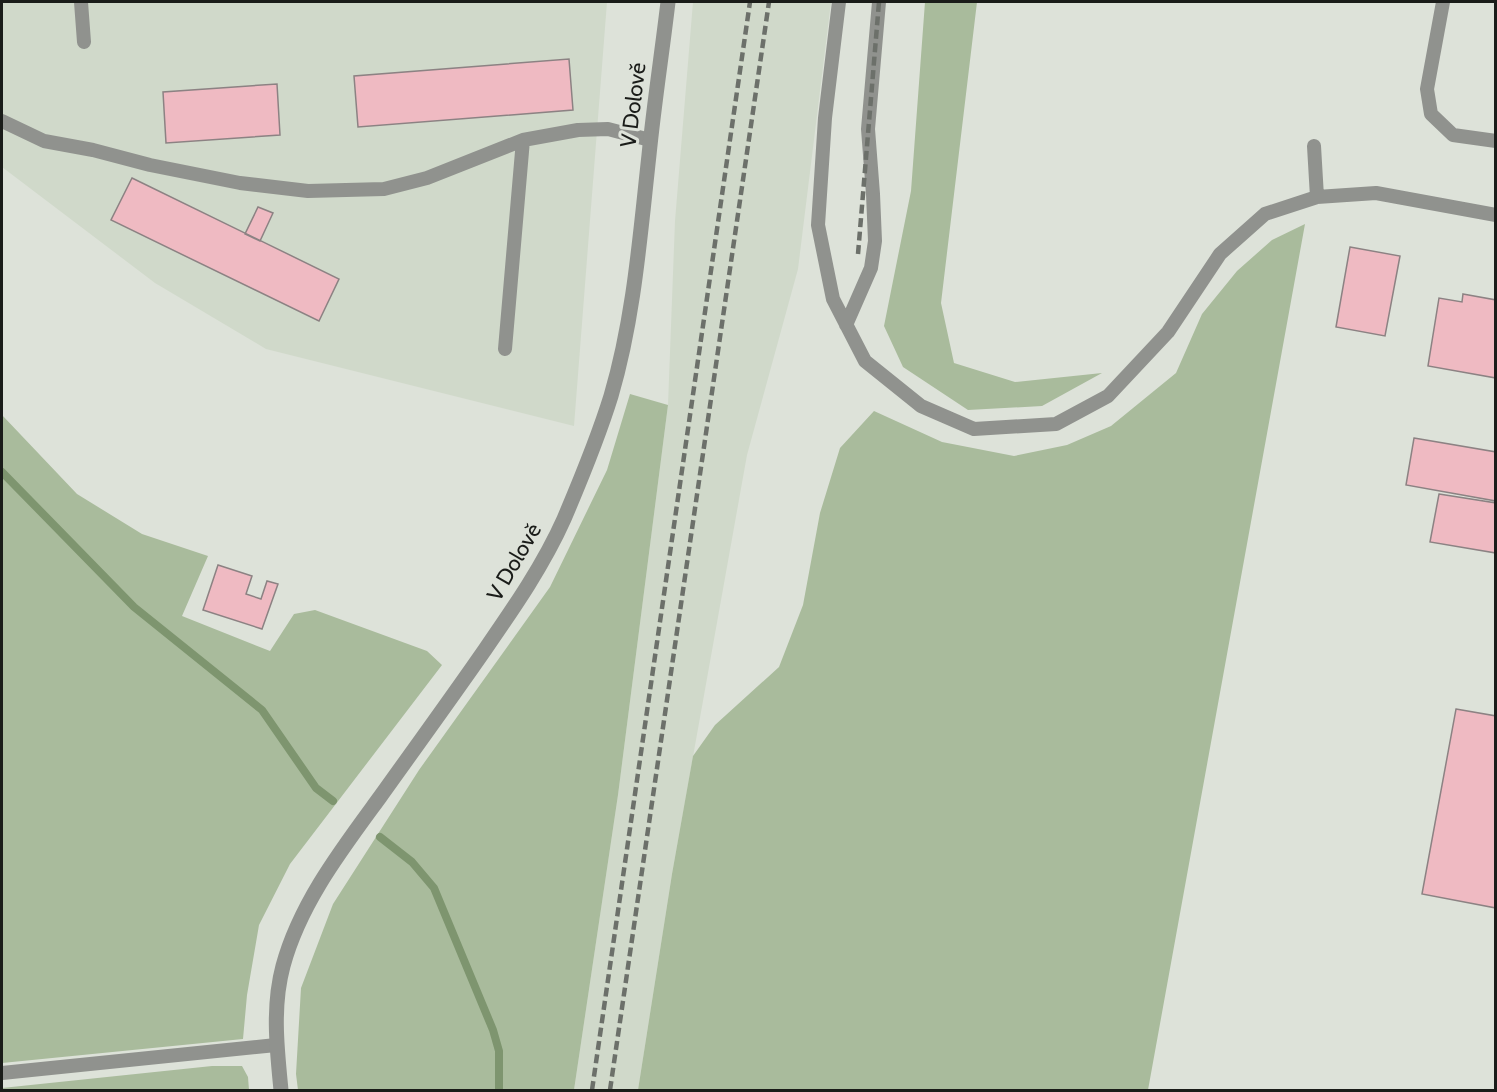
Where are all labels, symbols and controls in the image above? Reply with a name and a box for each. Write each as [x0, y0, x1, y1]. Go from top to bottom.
street label: V Dolově [614, 61, 652, 149]
street label: V Dolově [481, 518, 547, 606]

